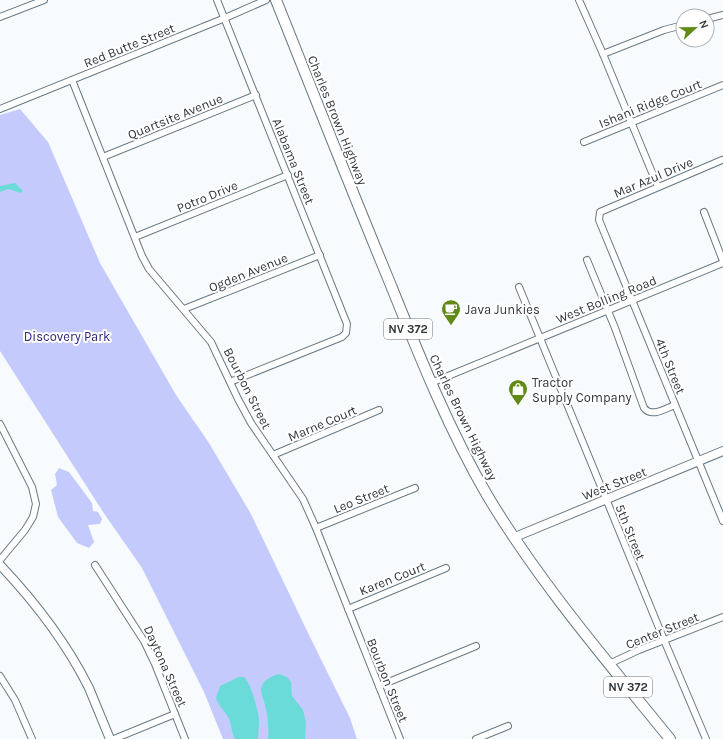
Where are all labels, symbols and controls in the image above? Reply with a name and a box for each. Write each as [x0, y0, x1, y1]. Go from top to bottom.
north arrow [675, 8, 715, 48]
text: N [696, 18, 711, 31]
street label: Red Butte Street [82, 20, 177, 71]
street label: Charles Brown Highway [305, 53, 370, 187]
street label: Ishani Ridge Court [597, 76, 704, 131]
street label: Quartsite Avenue [125, 90, 225, 142]
street label: Alabama Street [269, 116, 318, 206]
street label: Mar Azul Drive [611, 154, 695, 201]
street label: Potro Drive [174, 177, 240, 215]
street label: Ogden Avenue [207, 250, 290, 295]
street label: West Bolling Road [554, 272, 659, 327]
cafe icon: Java Junkies [440, 298, 462, 326]
place label: Java Junkies [465, 302, 540, 317]
road number: NV 372 [384, 319, 432, 339]
park label: Discovery Park [24, 329, 110, 344]
street label: 4th Street [653, 336, 689, 396]
street label: Bourbon Street [221, 345, 275, 431]
street label: Charles Brown Highway [426, 352, 501, 483]
place label: Tractor Supply Company [532, 375, 632, 405]
shop icon: Tractor Supply Company [507, 378, 529, 406]
street label: Marne Court [286, 402, 359, 445]
street label: West Street [580, 464, 649, 503]
street label: Leo Street [331, 480, 391, 516]
street label: 5th Street [613, 502, 649, 562]
street label: Karen Court [357, 558, 427, 599]
street label: Center Street [623, 609, 701, 652]
street label: Daytona Street [141, 623, 190, 709]
street label: Bourbon Street [364, 636, 411, 724]
road number: NV 372 [604, 677, 652, 697]

